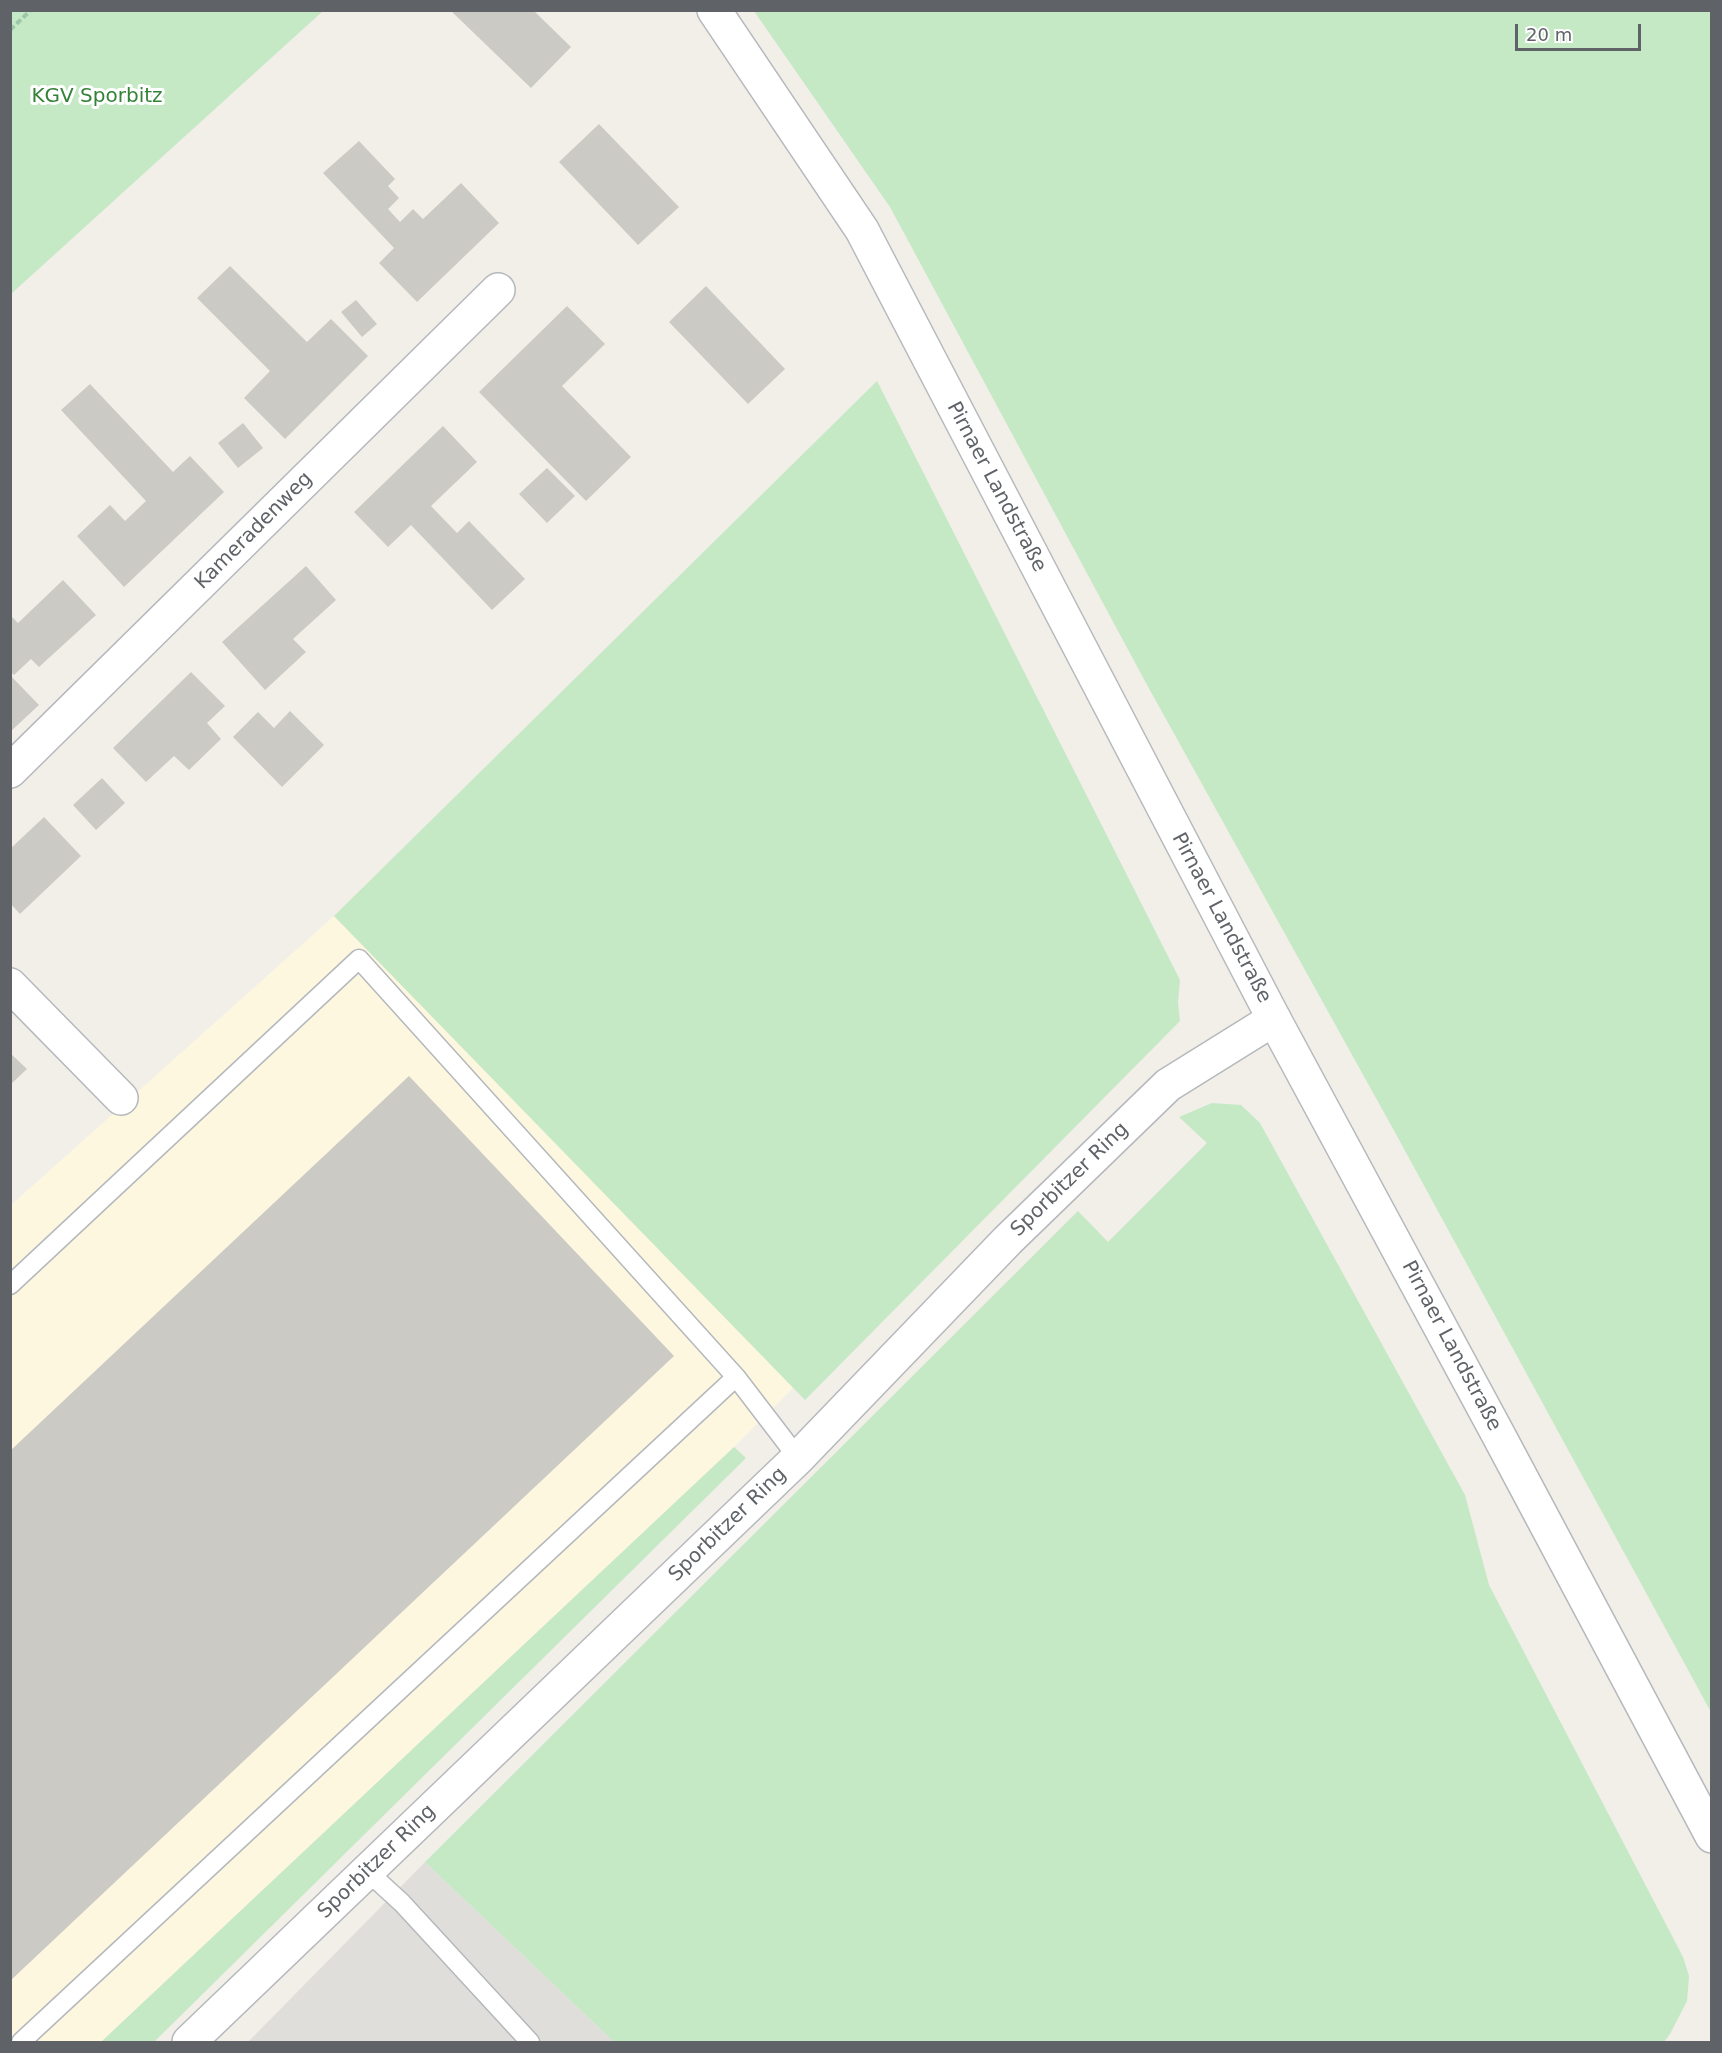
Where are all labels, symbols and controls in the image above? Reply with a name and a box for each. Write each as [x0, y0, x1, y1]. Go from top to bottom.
scale bar [1518, 12, 1644, 50]
text: 20 m [1526, 24, 1572, 45]
park label: KGV Sporbitz [31, 85, 163, 109]
street label: Pirnaer Landstraße [941, 398, 1051, 576]
street label: Kameradenweg [190, 467, 318, 595]
street label: Pirnaer Landstraße [1166, 829, 1276, 1007]
street label: Sporbitzer Ring [1006, 1118, 1134, 1242]
street label: Pirnaer Landstraße [1396, 1257, 1506, 1435]
street label: Sporbitzer Ring [664, 1463, 792, 1587]
street label: Sporbitzer Ring [313, 1800, 441, 1924]

